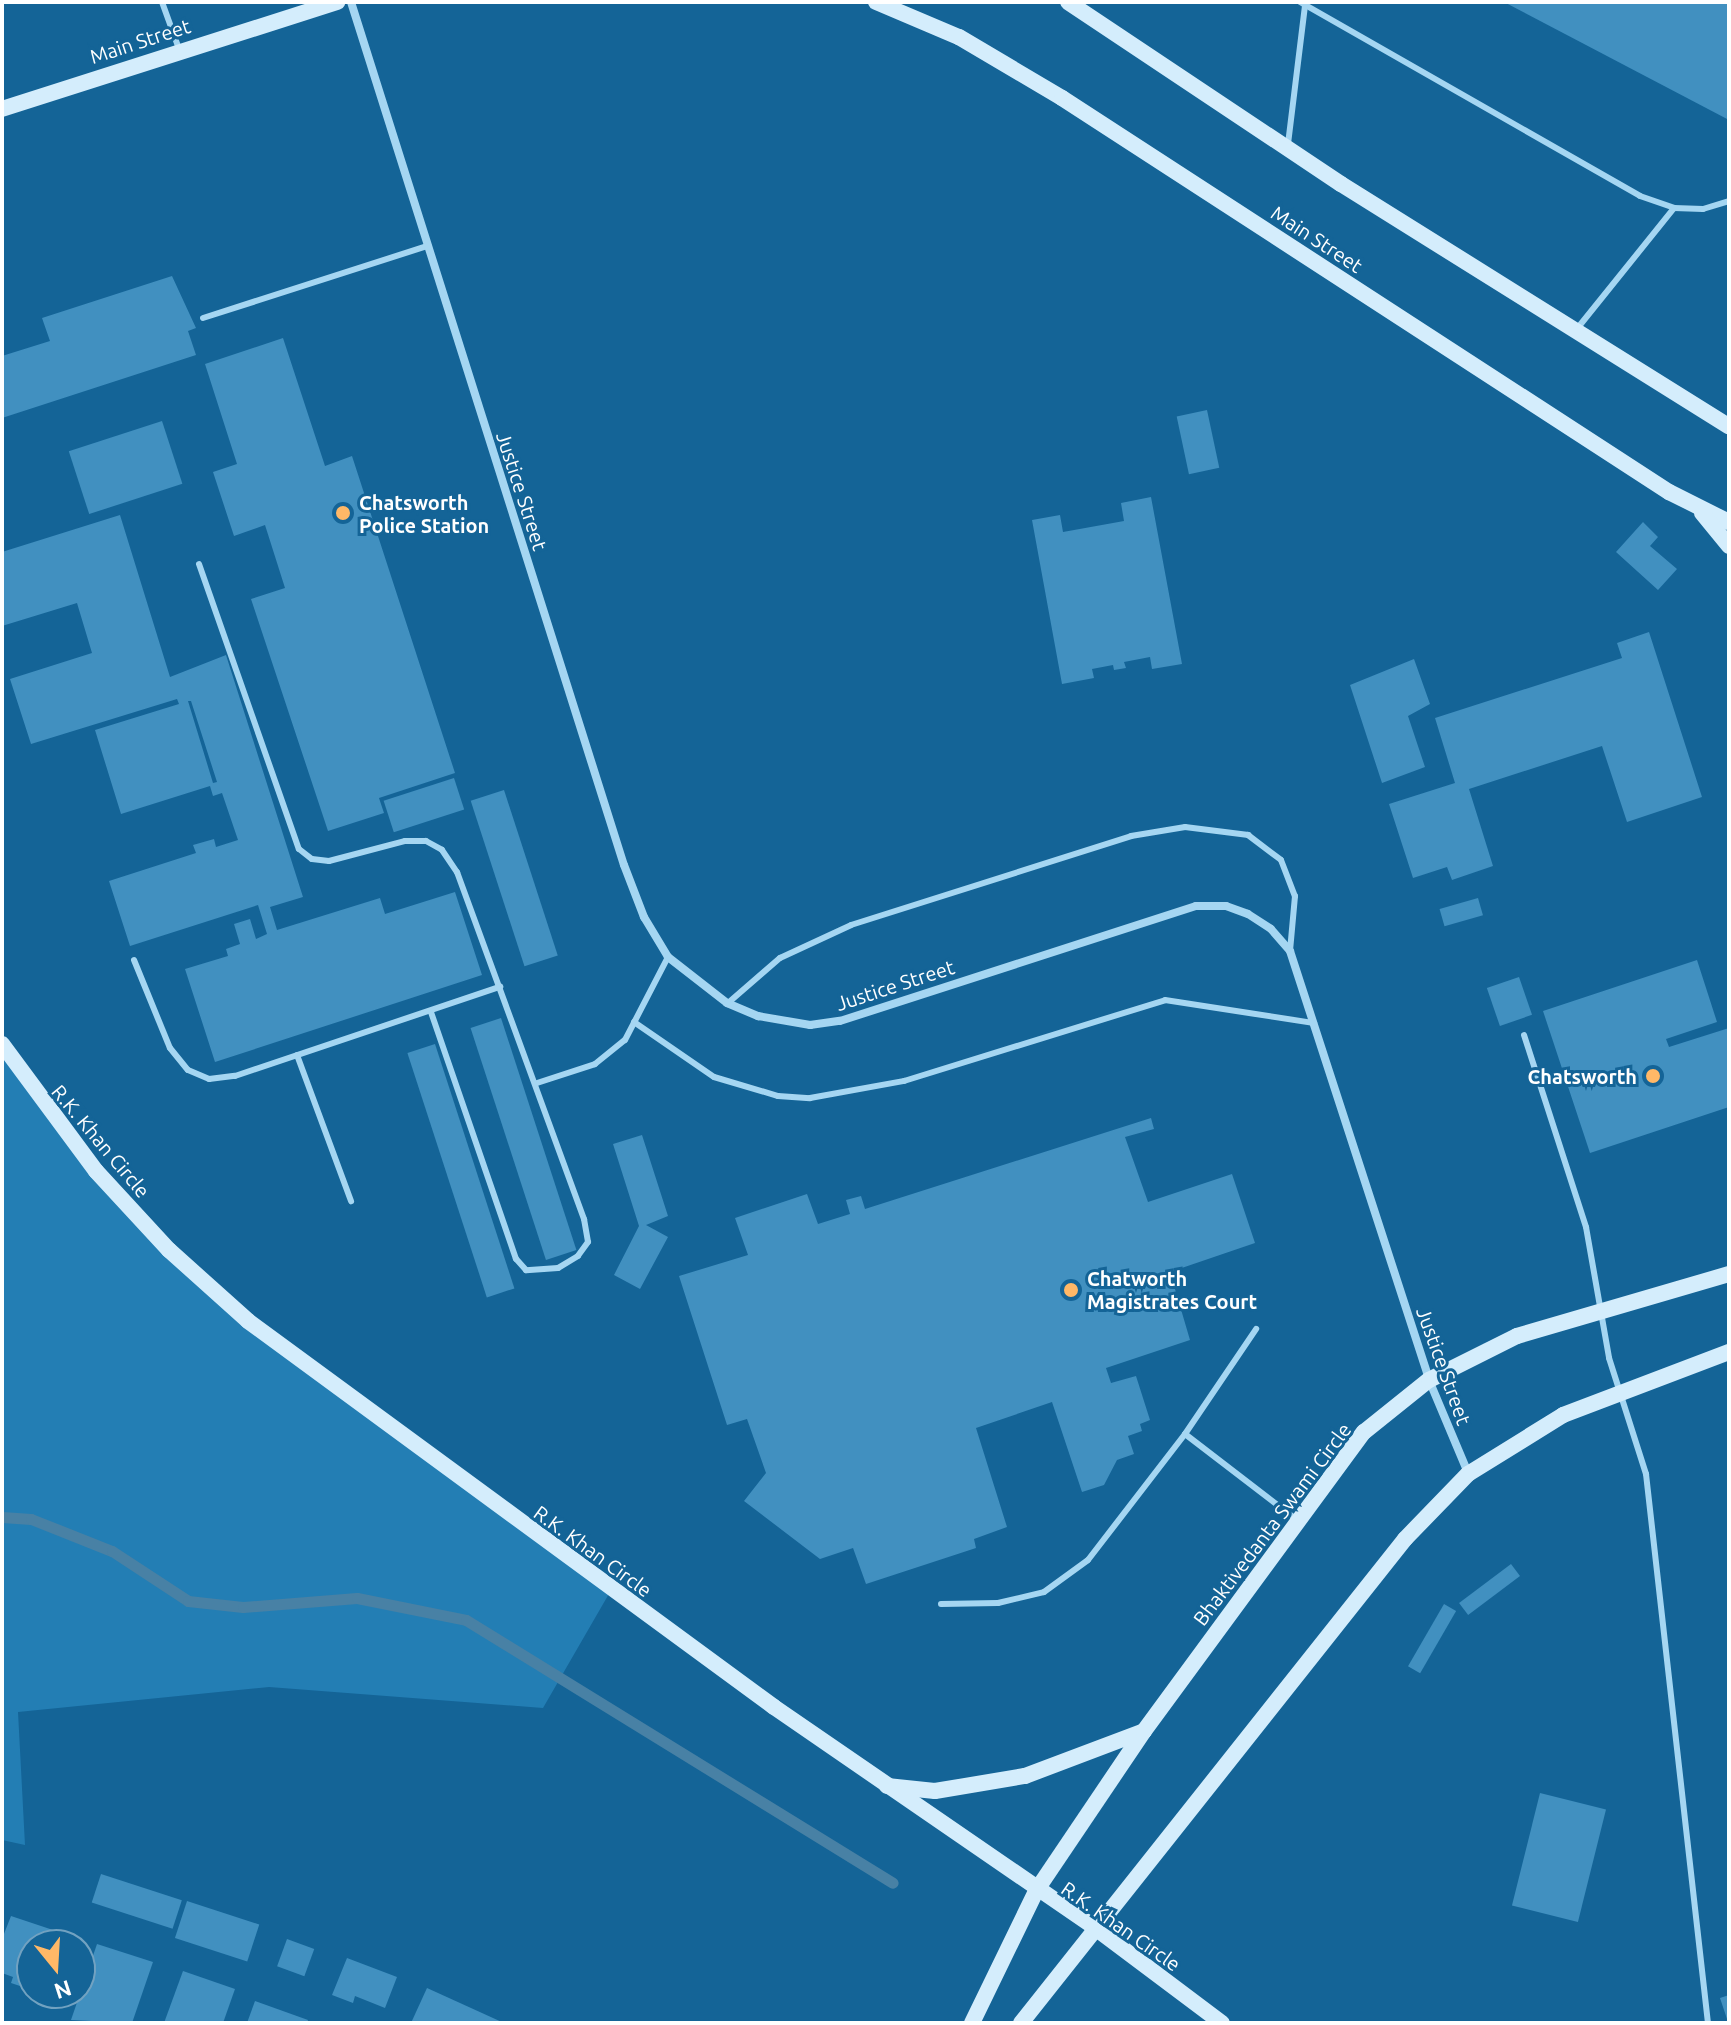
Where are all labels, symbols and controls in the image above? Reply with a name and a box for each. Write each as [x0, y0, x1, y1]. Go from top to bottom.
street label: Main Street [87, 13, 193, 69]
street label: Main Street [1267, 201, 1367, 277]
street label: Justice Street [492, 429, 552, 553]
place label: Chatsworth Police Station [359, 490, 489, 537]
marker: Chatsworth Police Station [334, 504, 352, 522]
street label: Justice Street [833, 955, 957, 1015]
place label: Chatsworth [1528, 1064, 1637, 1088]
marker: Chatsworth [1644, 1067, 1662, 1085]
street label: R.K. Khan Circle [47, 1080, 155, 1202]
place label: Chatworth Magistrates Court [1087, 1266, 1257, 1313]
marker: Chatworth Magistrates Court [1062, 1281, 1080, 1299]
street label: Justice Street [1412, 1304, 1476, 1428]
street label: Bhaktivedanta Swami Circle [1188, 1418, 1356, 1630]
street label: R.K. Khan Circle [529, 1500, 657, 1602]
street label: R.K. Khan Circle [1057, 1876, 1185, 1976]
north arrow [16, 1929, 96, 2009]
text: N [51, 1976, 75, 2005]

